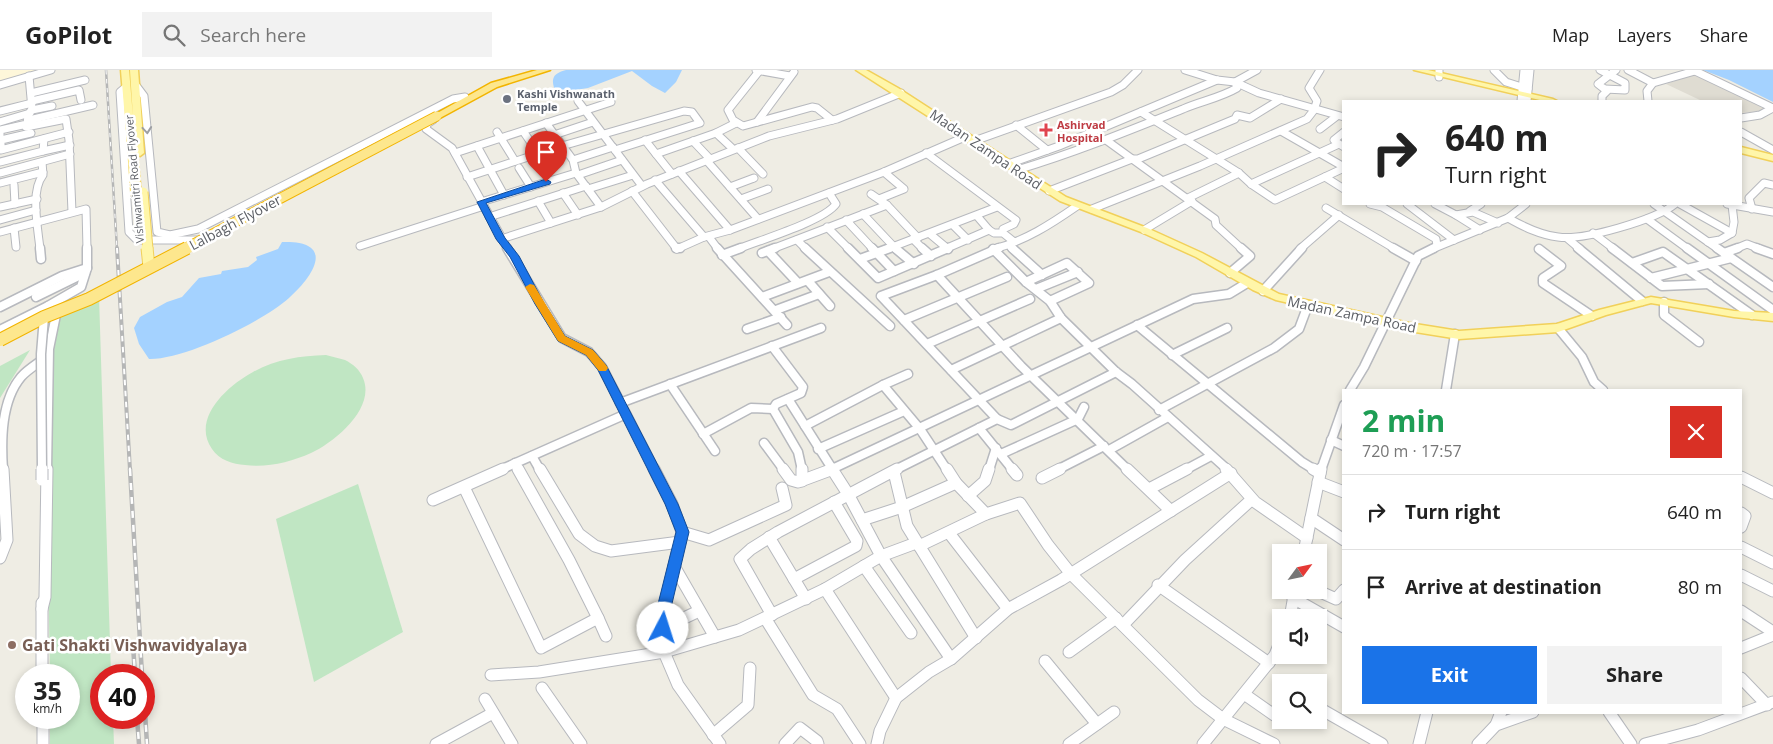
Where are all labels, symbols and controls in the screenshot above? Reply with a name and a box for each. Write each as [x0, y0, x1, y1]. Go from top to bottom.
search box [142, 12, 492, 57]
text: GoPilot [25, 18, 112, 51]
icon: search [160, 21, 188, 49]
text: Search here [200, 22, 306, 48]
text: Map [1552, 23, 1589, 47]
text: Layers [1617, 23, 1672, 47]
text: Share [1700, 23, 1748, 47]
place label: Kashi Vishwanath Temple [517, 86, 615, 114]
marker: Kashi Vishwanath Temple [501, 93, 513, 105]
street label: Madan Zampa Road [926, 104, 1046, 194]
street label: Vishwamitri Road Flyover [121, 114, 147, 244]
text: 640 m [1445, 114, 1549, 161]
place label: Ashirvad Hospital [1057, 117, 1106, 145]
icon: right [1362, 120, 1427, 185]
marker: Ashirvad Hospital [1039, 123, 1053, 137]
one-way arrow [141, 126, 152, 134]
pin [525, 131, 567, 182]
icon: arrive [532, 138, 560, 166]
text: Turn right [1445, 159, 1547, 189]
street label: Lalbagh Flyover [186, 190, 285, 254]
street label: Madan Zampa Road [1286, 291, 1418, 337]
text: 2 min [1362, 400, 1445, 441]
button: close [1670, 406, 1722, 458]
text: 720 m · 17:57 [1362, 440, 1462, 462]
icon: right [1362, 498, 1390, 526]
text: Turn right [1405, 499, 1500, 525]
text: 640 m [1667, 499, 1722, 525]
north arrow [1272, 544, 1328, 599]
map controls [1272, 544, 1327, 729]
icon: arrive [1362, 573, 1390, 601]
text: Arrive at destination [1405, 574, 1602, 600]
text: 80 m [1678, 574, 1722, 600]
position arrow [636, 601, 688, 653]
button: sound [1272, 609, 1327, 664]
place label: Gati Shakti Vishwavidyalaya [22, 634, 247, 656]
marker: Gati Shakti Vishwavidyalaya [6, 639, 18, 651]
button: Exit [1362, 646, 1537, 704]
button: Share [1547, 646, 1722, 704]
speed limit sign: 40 [90, 664, 155, 729]
text: 35 [33, 673, 62, 707]
button: search [1272, 674, 1327, 729]
text: km/h [33, 700, 62, 717]

